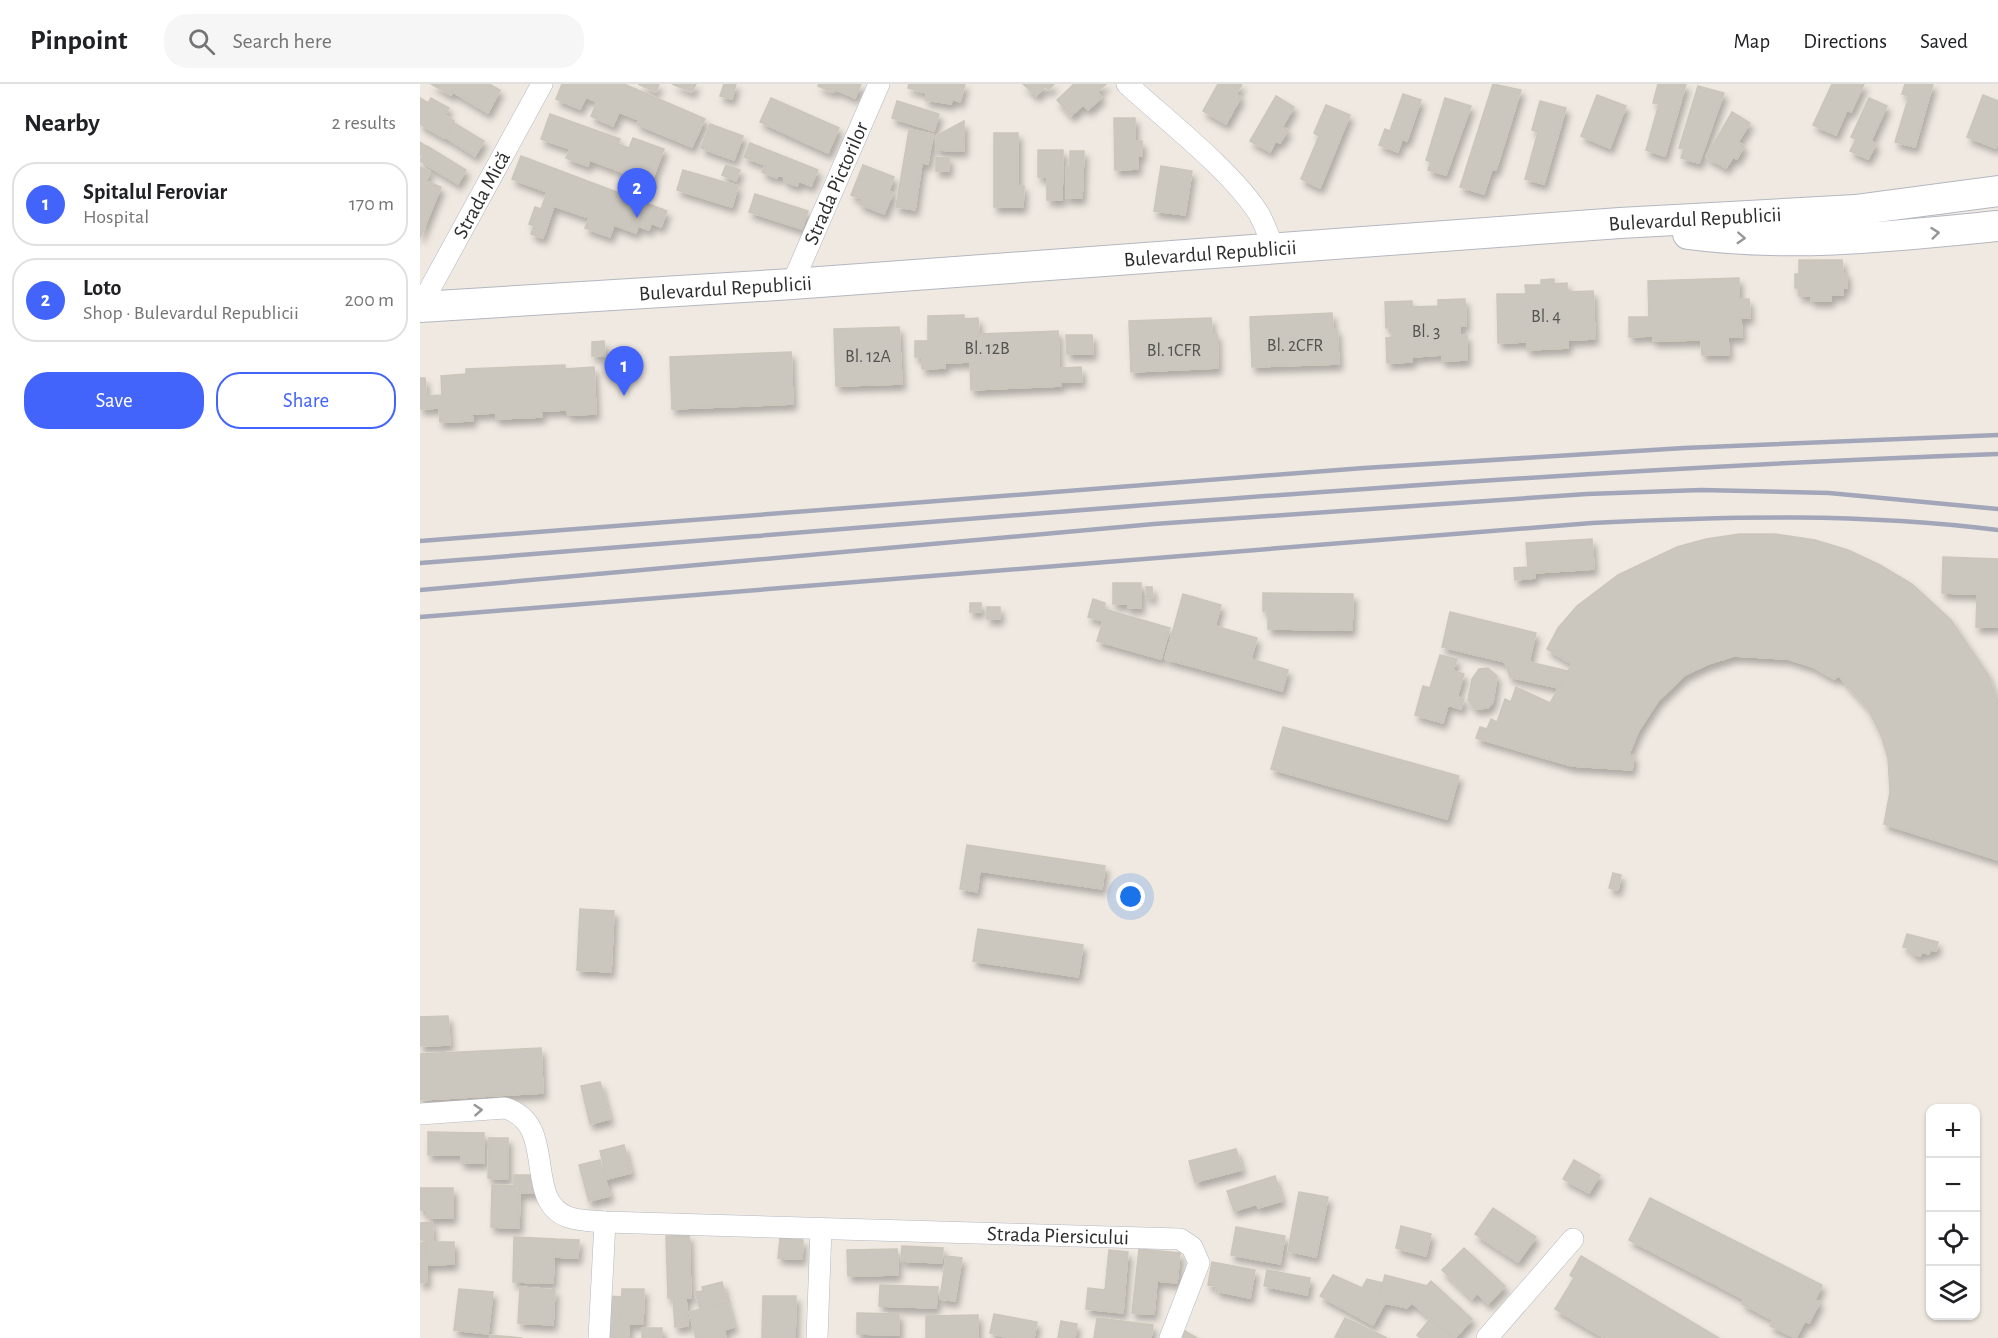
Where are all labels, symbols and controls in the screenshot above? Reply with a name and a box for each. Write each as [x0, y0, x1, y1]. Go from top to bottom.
search box [164, 14, 584, 68]
icon: search [185, 25, 218, 58]
text: Pinpoint [30, 27, 128, 55]
text: Search here [233, 30, 332, 52]
text: Map [1734, 31, 1770, 52]
text: Directions [1803, 31, 1887, 52]
text: Saved [1920, 31, 1968, 52]
text: Nearby [24, 110, 100, 136]
text: 2 results [332, 113, 396, 133]
street label: Strada Pictorilor [800, 118, 872, 248]
street label: Strada Mică [449, 147, 514, 242]
pin: 2 [618, 168, 656, 218]
text: Spitalul Feroviar [83, 181, 227, 203]
text: 1 [42, 194, 49, 214]
text: 170 m [349, 194, 394, 214]
street label: Bulevardul Republicii [1608, 204, 1782, 234]
text: Hospital [83, 207, 149, 227]
one-way arrow [1931, 227, 1940, 240]
one-way arrow [1736, 232, 1745, 245]
street label: Bulevardul Republicii [1123, 236, 1297, 270]
street label: Bulevardul Republicii [638, 272, 813, 304]
text: Loto [83, 277, 121, 299]
text: 2 [41, 290, 50, 310]
text: 200 m [344, 290, 394, 310]
text: Shop · Bulevardul Republicii [83, 303, 299, 323]
house number: Bl. 4 [1531, 308, 1561, 326]
house number: Bl. 3 [1412, 323, 1440, 341]
house number: Bl. 2CFR [1267, 337, 1323, 355]
house number: Bl. 12B [964, 340, 1010, 358]
house number: Bl. 1CFR [1147, 342, 1201, 360]
pin: 1 [604, 346, 644, 396]
house number: Bl. 12A [845, 348, 892, 366]
button: Save [24, 372, 204, 429]
button: Share [216, 372, 396, 429]
your location [1116, 882, 1145, 911]
one-way arrow [474, 1104, 483, 1117]
map controls [1926, 1104, 1980, 1320]
button: + [1926, 1104, 1980, 1158]
button: − [1926, 1158, 1980, 1212]
button: locate [1926, 1212, 1980, 1266]
street label: Strada Piersicului [987, 1223, 1129, 1248]
button: layers [1926, 1266, 1980, 1320]

